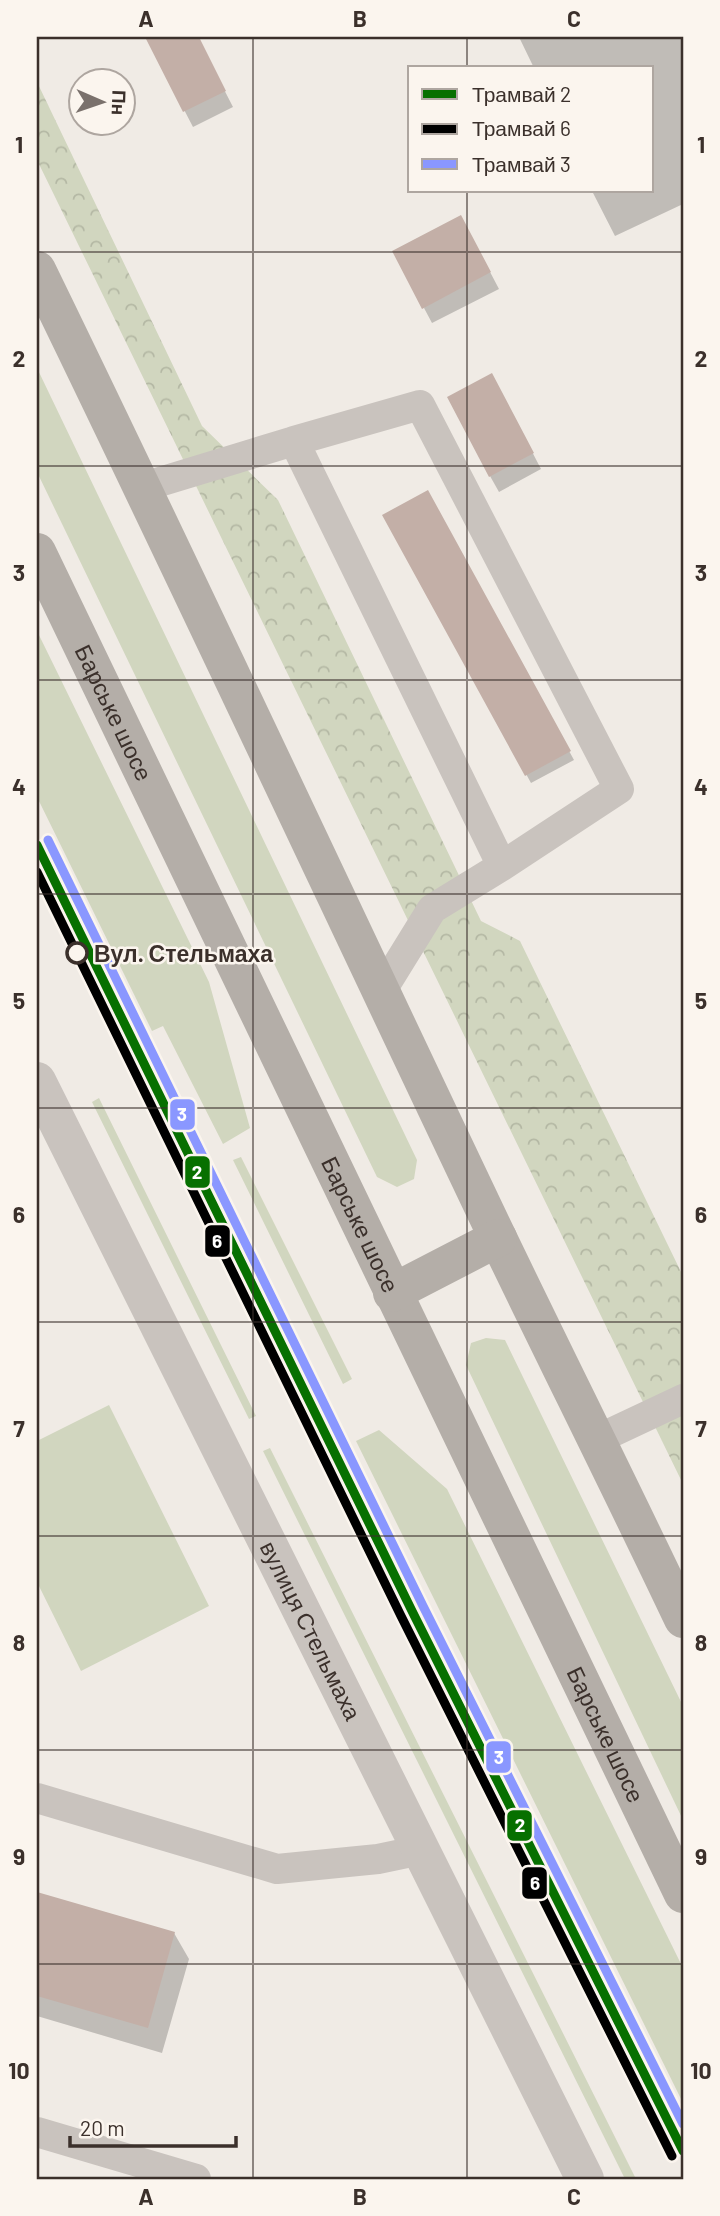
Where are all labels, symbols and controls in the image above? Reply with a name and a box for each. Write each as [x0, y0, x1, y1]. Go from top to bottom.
text: A [138, 4, 154, 32]
text: B [353, 4, 367, 32]
text: C [567, 4, 581, 32]
north arrow [66, 66, 136, 136]
legend [408, 66, 654, 192]
text: Трамвай 2 [472, 81, 571, 106]
text: Пн [108, 90, 131, 116]
text: Трамвай 6 [472, 115, 571, 140]
text: 1 [15, 130, 23, 158]
text: 1 [697, 130, 705, 158]
text: Трамвай 3 [472, 151, 571, 176]
text: 2 [13, 344, 25, 372]
text: 2 [695, 344, 707, 372]
text: 3 [13, 558, 25, 586]
text: 3 [695, 558, 707, 586]
street label: Барське шосе [70, 640, 159, 785]
text: 4 [12, 772, 26, 800]
text: 4 [694, 772, 708, 800]
place label: Вул. Стельмаха [94, 939, 273, 967]
marker: Вул. Стельмаха [66, 942, 88, 964]
text: 5 [13, 986, 25, 1014]
text: 5 [695, 986, 707, 1014]
line badge: 3 [169, 1098, 196, 1131]
text: 3 [177, 1102, 187, 1125]
street label: Барське шосе [316, 1152, 405, 1297]
line badge: 2 [184, 1155, 211, 1189]
text: 2 [192, 1160, 202, 1183]
text: 6 [13, 1200, 25, 1228]
text: 6 [695, 1200, 707, 1228]
line badge: 6 [204, 1224, 231, 1258]
text: 6 [212, 1229, 222, 1252]
text: 7 [13, 1414, 25, 1442]
text: 7 [695, 1414, 707, 1442]
street label: вулиця Стельмаха [255, 1536, 368, 1725]
text: 8 [13, 1628, 25, 1656]
text: 8 [695, 1628, 707, 1656]
street label: Барське шосе [561, 1662, 651, 1807]
line badge: 3 [485, 1740, 512, 1774]
text: 3 [494, 1745, 504, 1768]
line badge: 2 [506, 1809, 533, 1842]
text: 2 [515, 1813, 525, 1836]
text: 9 [13, 1842, 25, 1870]
text: 9 [695, 1842, 707, 1870]
line badge: 6 [521, 1866, 548, 1900]
text: 6 [530, 1871, 540, 1894]
text: 10 [8, 2056, 30, 2084]
text: 10 [690, 2056, 712, 2084]
scale bar [70, 2104, 236, 2148]
text: 20 m [80, 2115, 125, 2140]
text: A [138, 2182, 154, 2210]
text: B [353, 2182, 367, 2210]
text: C [567, 2182, 581, 2210]

